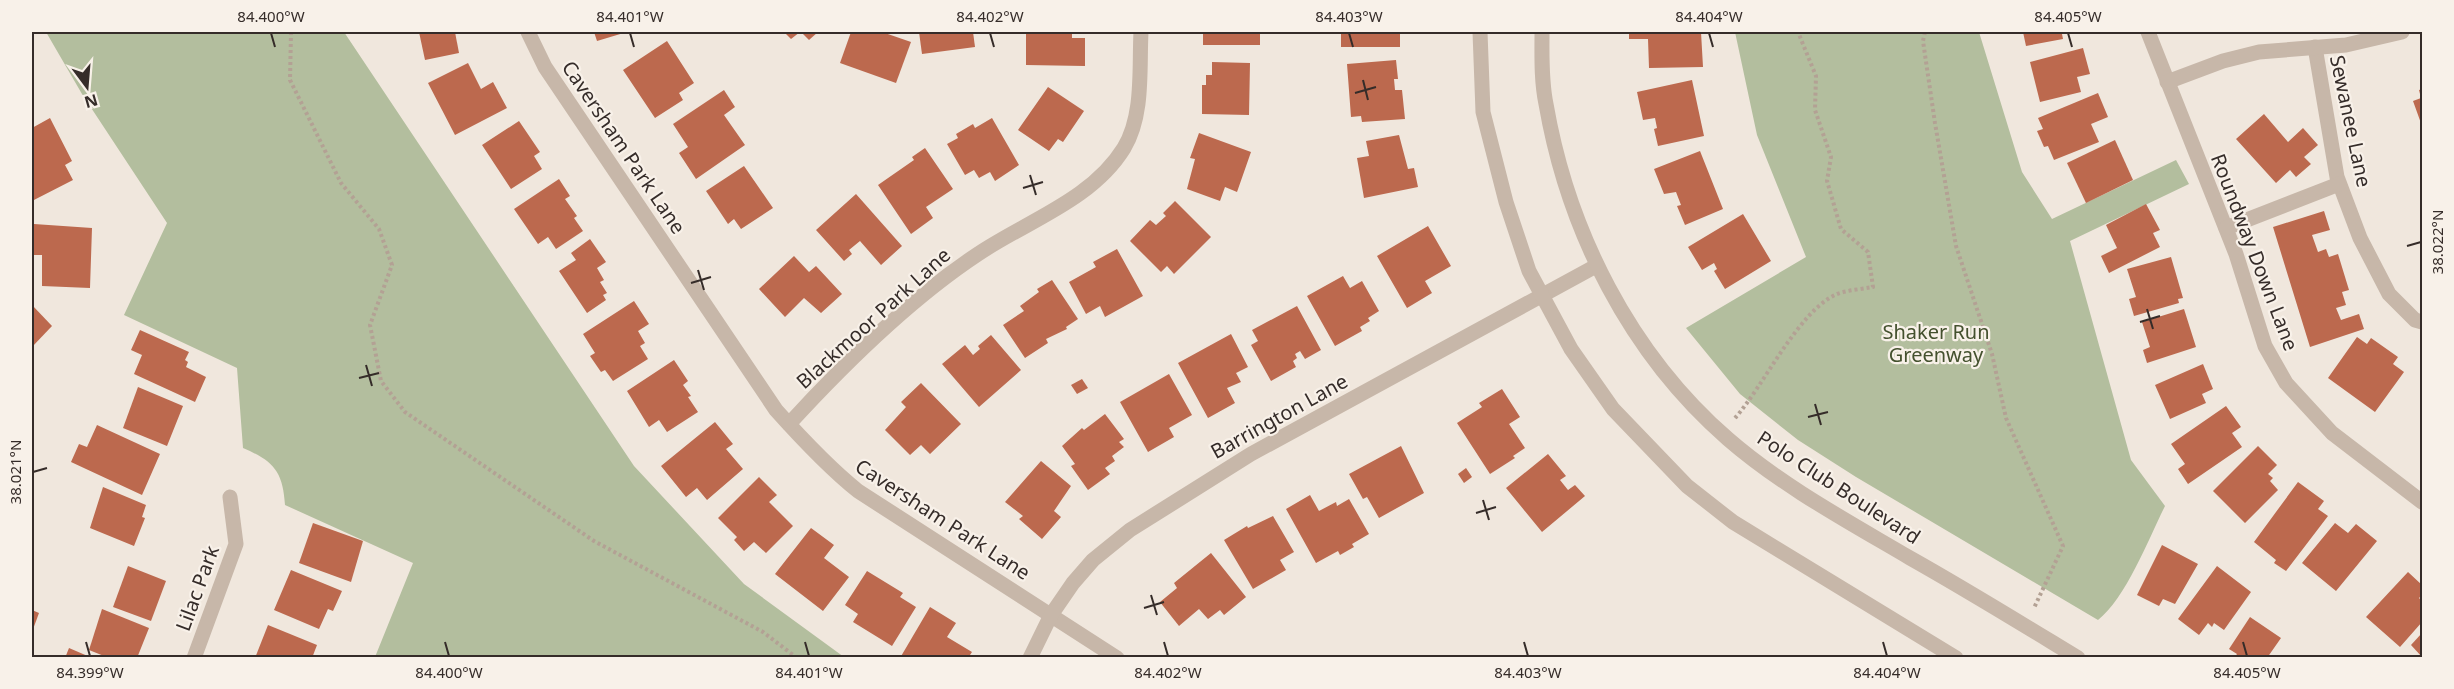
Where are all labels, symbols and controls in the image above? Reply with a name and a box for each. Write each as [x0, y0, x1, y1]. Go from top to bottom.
text: 84.400°W [237, 6, 305, 26]
text: 84.401°W [596, 6, 664, 26]
text: 84.402°W [956, 6, 1024, 26]
text: 84.403°W [1315, 6, 1383, 26]
text: 84.404°W [1675, 6, 1743, 26]
text: 84.405°W [2034, 6, 2102, 26]
street label: Sewanee Lane [2324, 53, 2378, 189]
street label: Caversham Park Lane [556, 55, 692, 239]
north arrow [57, 57, 117, 117]
text: N [82, 89, 100, 114]
street label: Roundway Down Lane [2205, 150, 2305, 354]
text: 38.022°N [2427, 210, 2447, 274]
street label: Blackmoor Park Lane [790, 241, 956, 395]
park label: Shaker Run Greenway [1882, 318, 1990, 368]
street label: Barrington Lane [1206, 367, 1352, 465]
street label: Polo Club Boulevard [1752, 424, 1926, 550]
text: 38.021°N [5, 440, 25, 504]
street label: Caversham Park Lane [850, 452, 1036, 586]
street label: Lilac Park [169, 541, 225, 634]
text: 84.399°W [56, 662, 124, 682]
text: 84.400°W [415, 662, 483, 682]
text: 84.401°W [775, 662, 843, 682]
text: 84.402°W [1134, 662, 1202, 682]
text: 84.403°W [1494, 662, 1562, 682]
text: 84.404°W [1853, 662, 1921, 682]
text: 84.405°W [2213, 662, 2281, 682]

